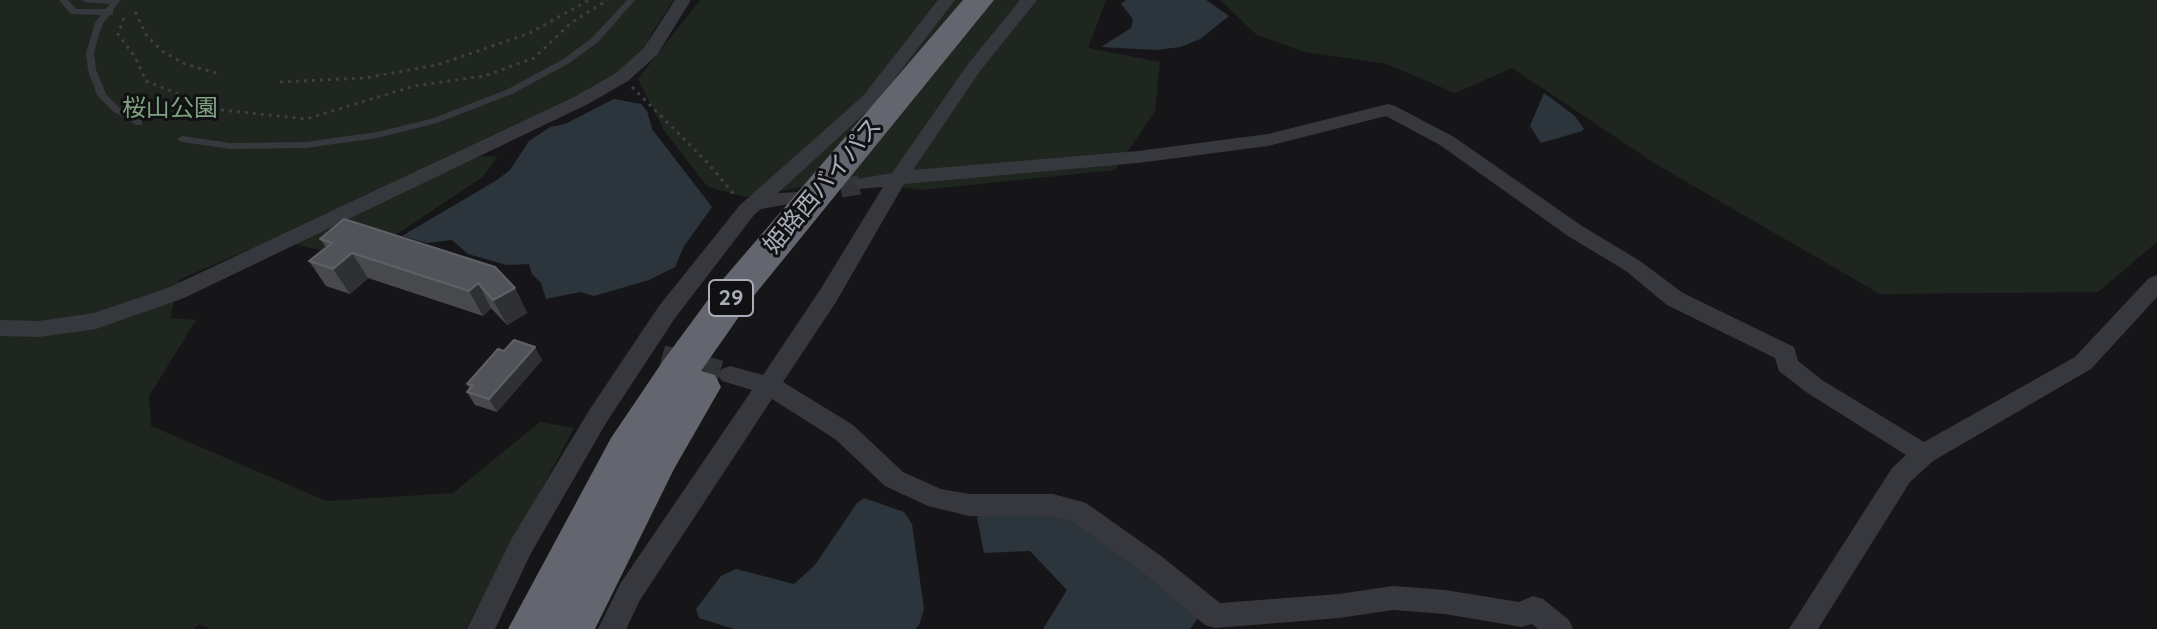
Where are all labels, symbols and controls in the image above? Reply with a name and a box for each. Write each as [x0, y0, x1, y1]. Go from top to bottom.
park label: 桜山公園 [122, 95, 218, 123]
street label: 姫路西バイパス [758, 112, 888, 260]
road number: 29 [709, 280, 753, 316]

